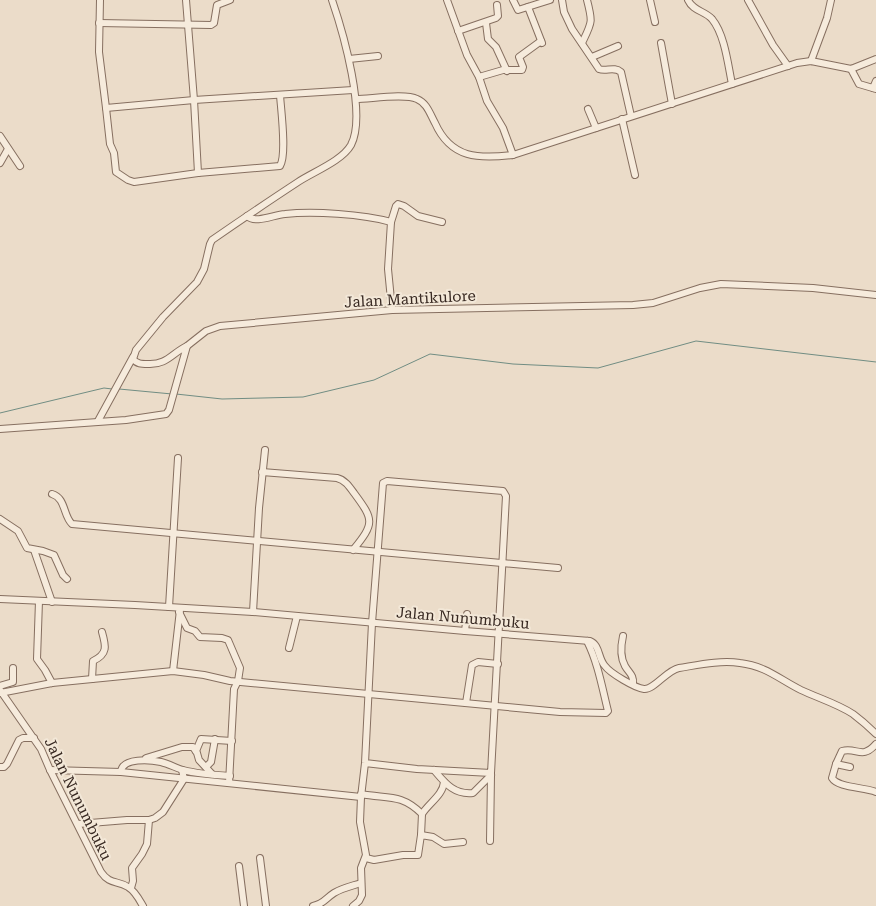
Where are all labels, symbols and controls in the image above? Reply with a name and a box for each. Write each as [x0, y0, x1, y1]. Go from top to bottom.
street label: Jalan Mantikulore [344, 287, 476, 311]
street label: Jalan Nunumbuku [396, 603, 531, 633]
street label: Jalan Nunumbuku [41, 735, 116, 864]

